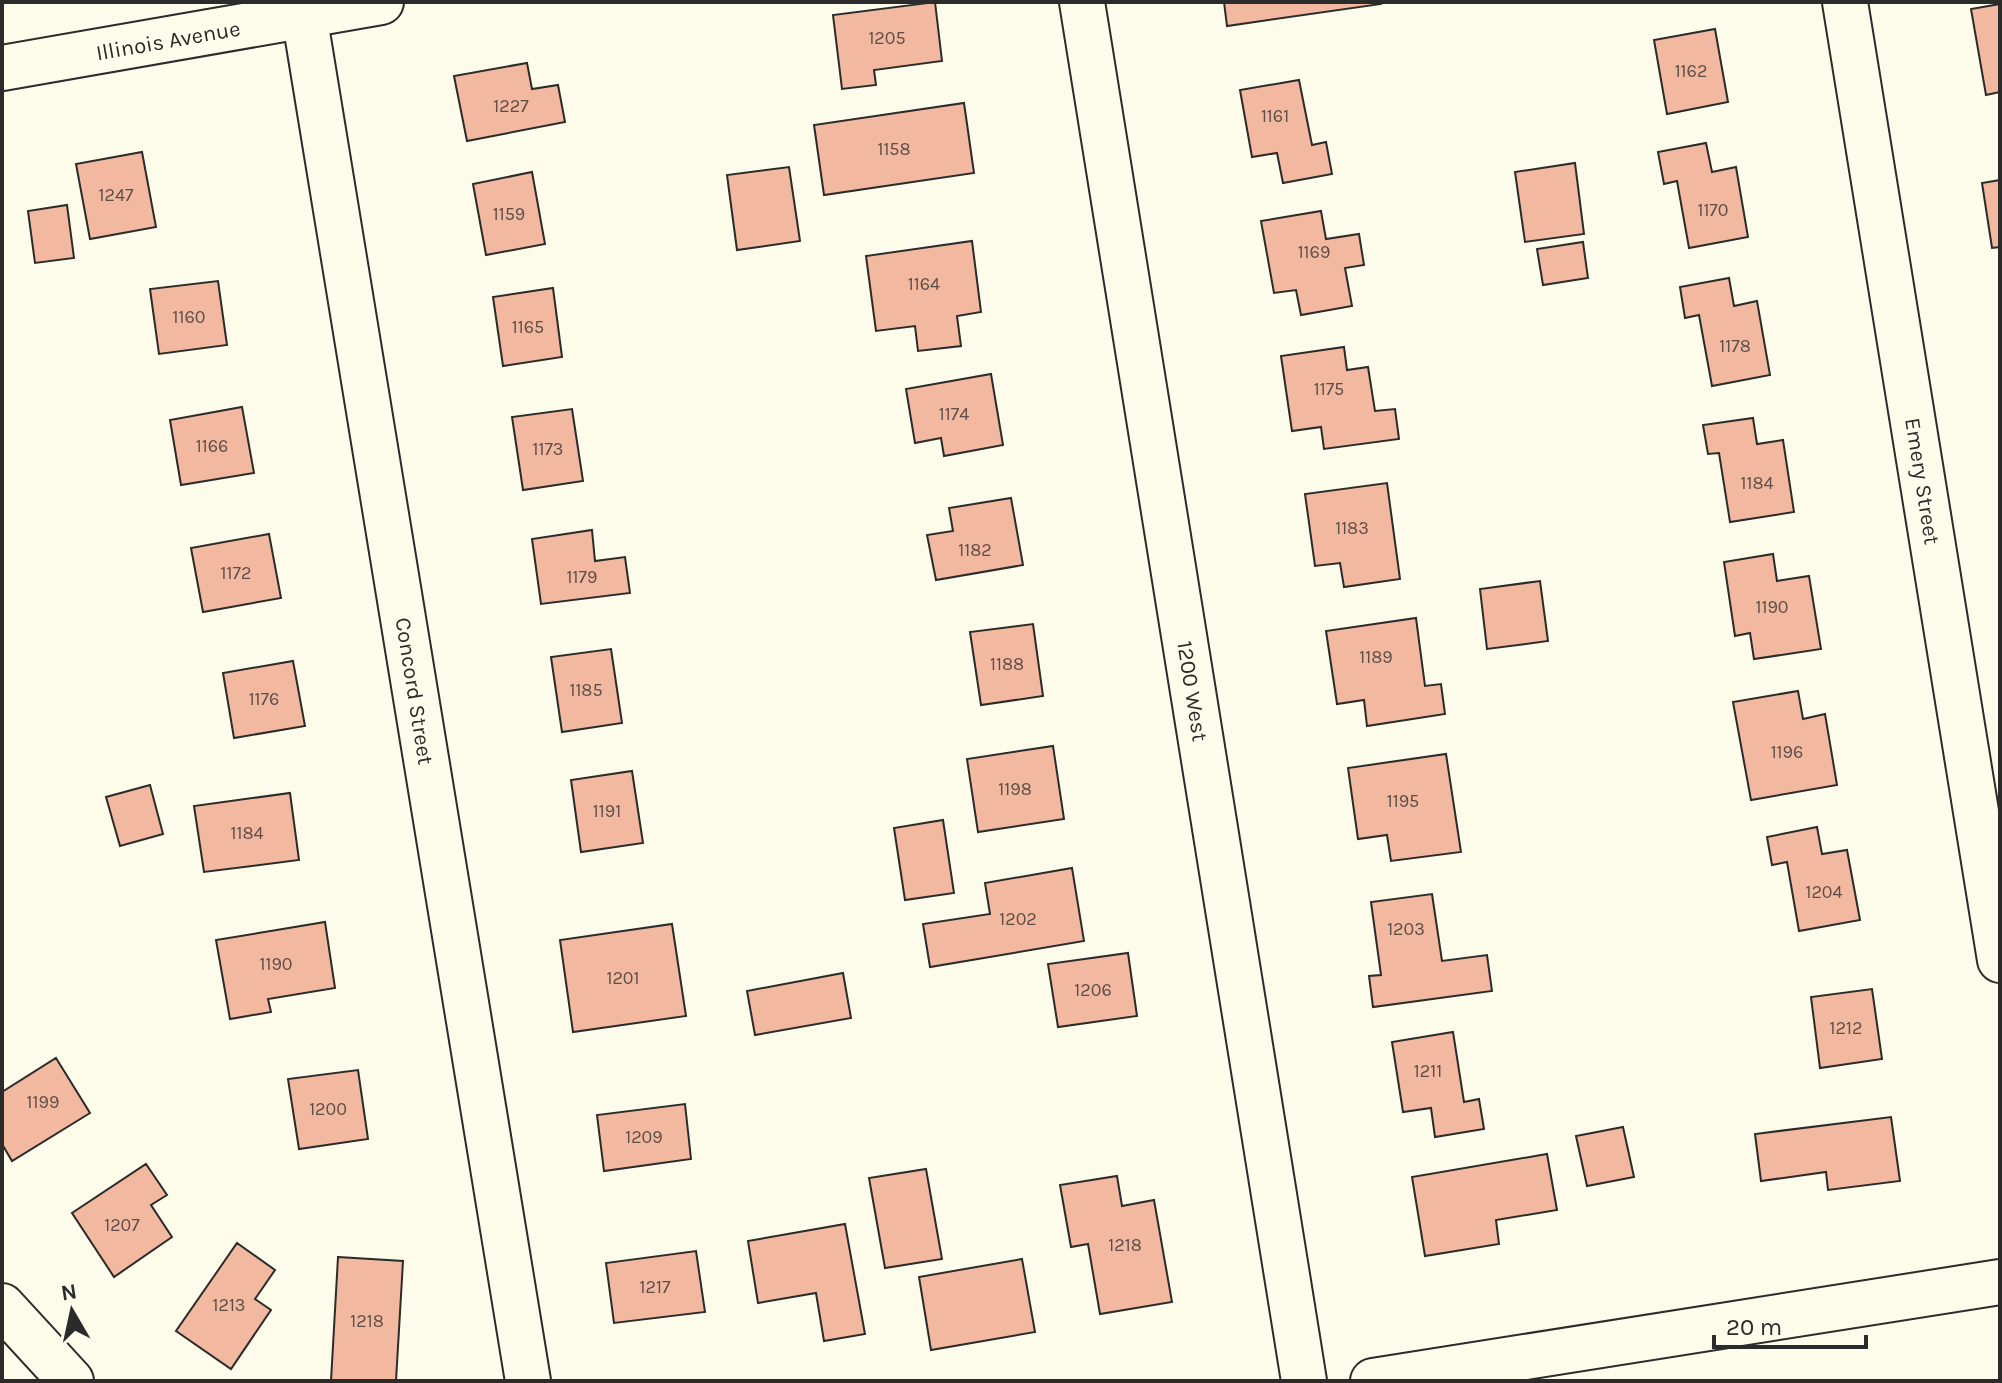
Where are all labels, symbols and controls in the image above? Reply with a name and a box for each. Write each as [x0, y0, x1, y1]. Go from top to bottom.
street label: Illinois Avenue [94, 15, 242, 66]
house number: 1205 [868, 27, 906, 49]
house number: 1162 [1675, 60, 1707, 82]
house number: 1227 [493, 95, 529, 117]
house number: 1161 [1261, 105, 1289, 127]
house number: 1158 [877, 138, 911, 160]
house number: 1247 [99, 184, 134, 206]
house number: 1170 [1697, 199, 1729, 221]
house number: 1159 [493, 203, 525, 225]
house number: 1169 [1298, 241, 1330, 263]
house number: 1164 [908, 273, 940, 295]
house number: 1160 [173, 306, 205, 328]
house number: 1165 [512, 316, 544, 338]
house number: 1178 [1719, 335, 1751, 357]
house number: 1175 [1314, 378, 1344, 400]
house number: 1174 [939, 403, 969, 425]
street label: Emery Street [1899, 416, 1945, 546]
house number: 1166 [196, 435, 228, 457]
house number: 1173 [533, 438, 563, 460]
house number: 1184 [1740, 472, 1774, 494]
house number: 1183 [1335, 517, 1369, 539]
house number: 1182 [958, 539, 992, 561]
house number: 1172 [221, 562, 251, 584]
house number: 1179 [567, 566, 597, 588]
house number: 1190 [1755, 596, 1789, 618]
street label: Concord Street [390, 616, 438, 767]
street label: 1200 West [1171, 639, 1213, 743]
house number: 1189 [1359, 646, 1393, 668]
house number: 1188 [990, 653, 1024, 675]
house number: 1185 [569, 679, 603, 701]
house number: 1176 [249, 688, 279, 710]
house number: 1196 [1771, 741, 1803, 763]
house number: 1198 [998, 778, 1032, 800]
house number: 1195 [1387, 790, 1419, 812]
house number: 1191 [593, 800, 621, 822]
house number: 1184 [230, 822, 264, 844]
house number: 1204 [1805, 881, 1843, 903]
house number: 1202 [999, 908, 1037, 930]
house number: 1203 [1387, 918, 1425, 940]
house number: 1190 [259, 953, 293, 975]
house number: 1201 [606, 967, 640, 989]
house number: 1206 [1074, 979, 1112, 1001]
house number: 1212 [1830, 1017, 1862, 1039]
house number: 1211 [1414, 1060, 1442, 1082]
house number: 1199 [27, 1091, 59, 1113]
house number: 1200 [309, 1098, 347, 1120]
house number: 1209 [625, 1126, 663, 1148]
house number: 1207 [104, 1214, 140, 1236]
house number: 1218 [1108, 1234, 1142, 1256]
north arrow [32, 1271, 112, 1351]
house number: 1217 [640, 1276, 671, 1298]
text: N [59, 1278, 79, 1306]
house number: 1213 [213, 1294, 245, 1316]
scale bar [1714, 1299, 1866, 1349]
house number: 1218 [350, 1310, 384, 1332]
text: 20 m [1726, 1313, 1782, 1341]

